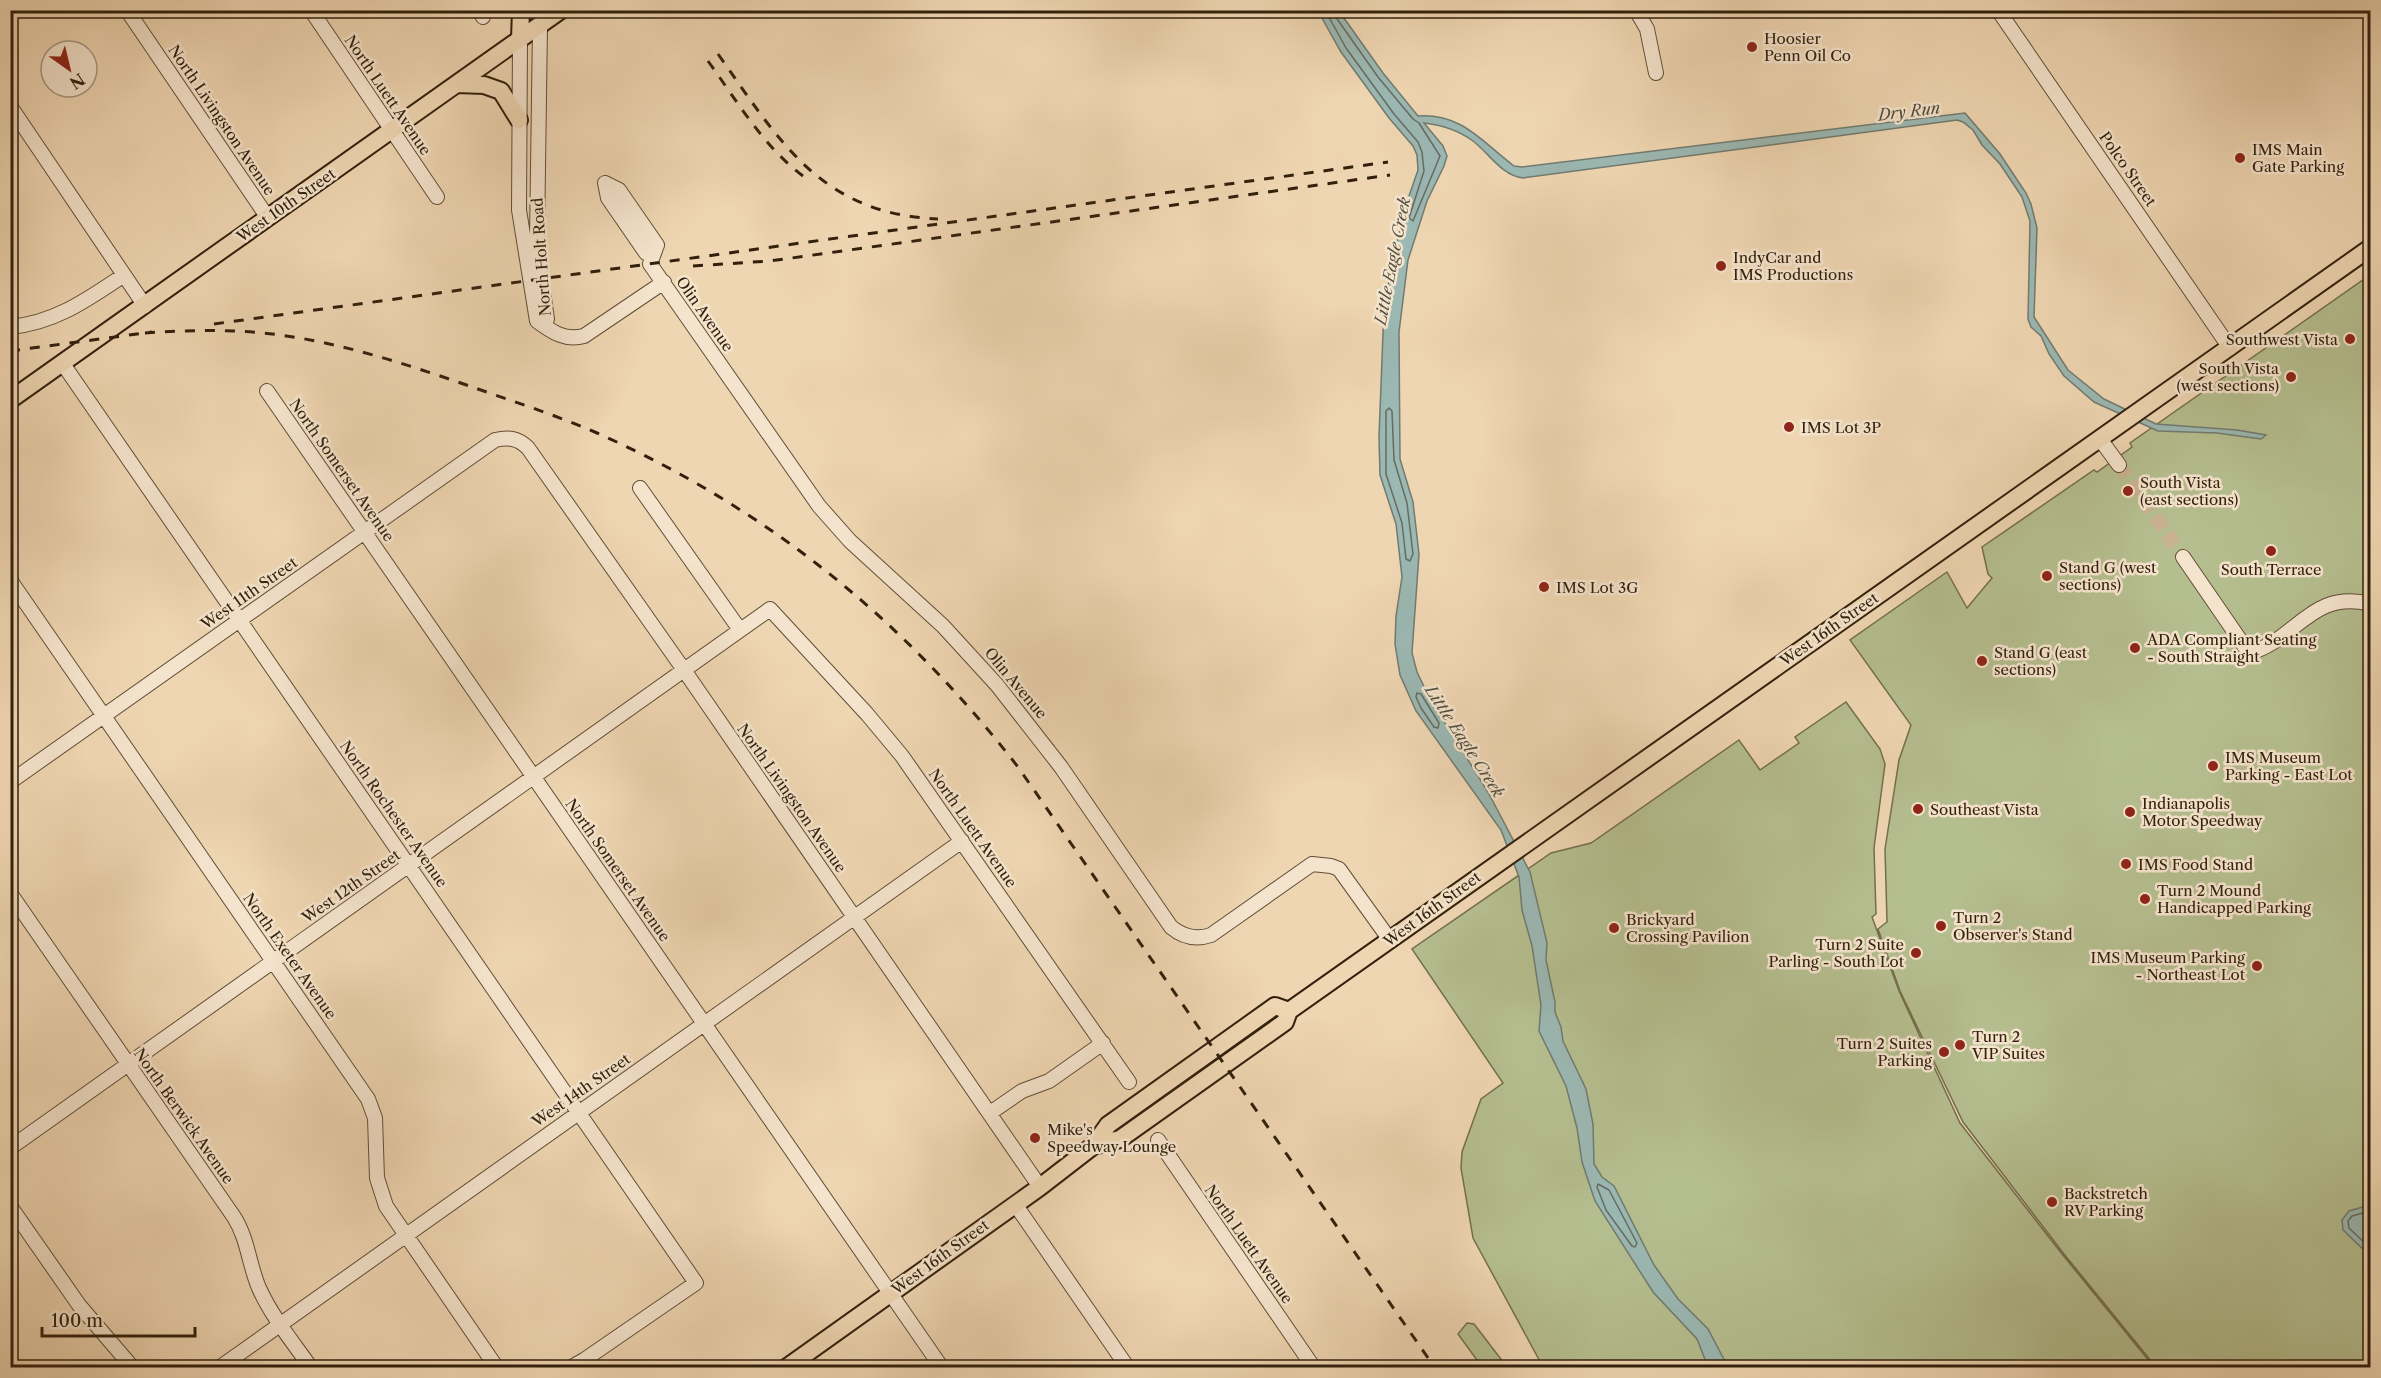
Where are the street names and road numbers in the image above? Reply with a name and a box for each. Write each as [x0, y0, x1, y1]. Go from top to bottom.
street label: North Luett Avenue [341, 31, 435, 159]
street label: North Livingston Avenue [165, 41, 279, 199]
street label: Polco Street [2095, 128, 2161, 211]
street label: West 10th Street [232, 163, 340, 247]
street label: North Holt Road [527, 197, 555, 317]
street label: Olin Avenue [672, 273, 738, 355]
street label: North Somerset Avenue [285, 395, 399, 545]
street label: West 11th Street [196, 552, 301, 634]
street label: West 16th Street [1775, 588, 1882, 671]
street label: Olin Avenue [981, 643, 1051, 723]
street label: North Livingston Avenue [733, 720, 851, 876]
street label: North Rochester Avenue [336, 737, 452, 891]
street label: North Luett Avenue [925, 765, 1021, 891]
street label: North Somerset Avenue [561, 795, 675, 945]
street label: West 12th Street [297, 845, 404, 927]
street label: West 16th Street [1379, 867, 1485, 951]
street label: North Exeter Avenue [239, 889, 341, 1023]
street label: North Berwick Avenue [130, 1044, 238, 1188]
street label: West 14th Street [527, 1049, 634, 1131]
street label: North Luett Avenue [1201, 1181, 1297, 1307]
street label: West 16th Street [887, 1215, 993, 1299]

